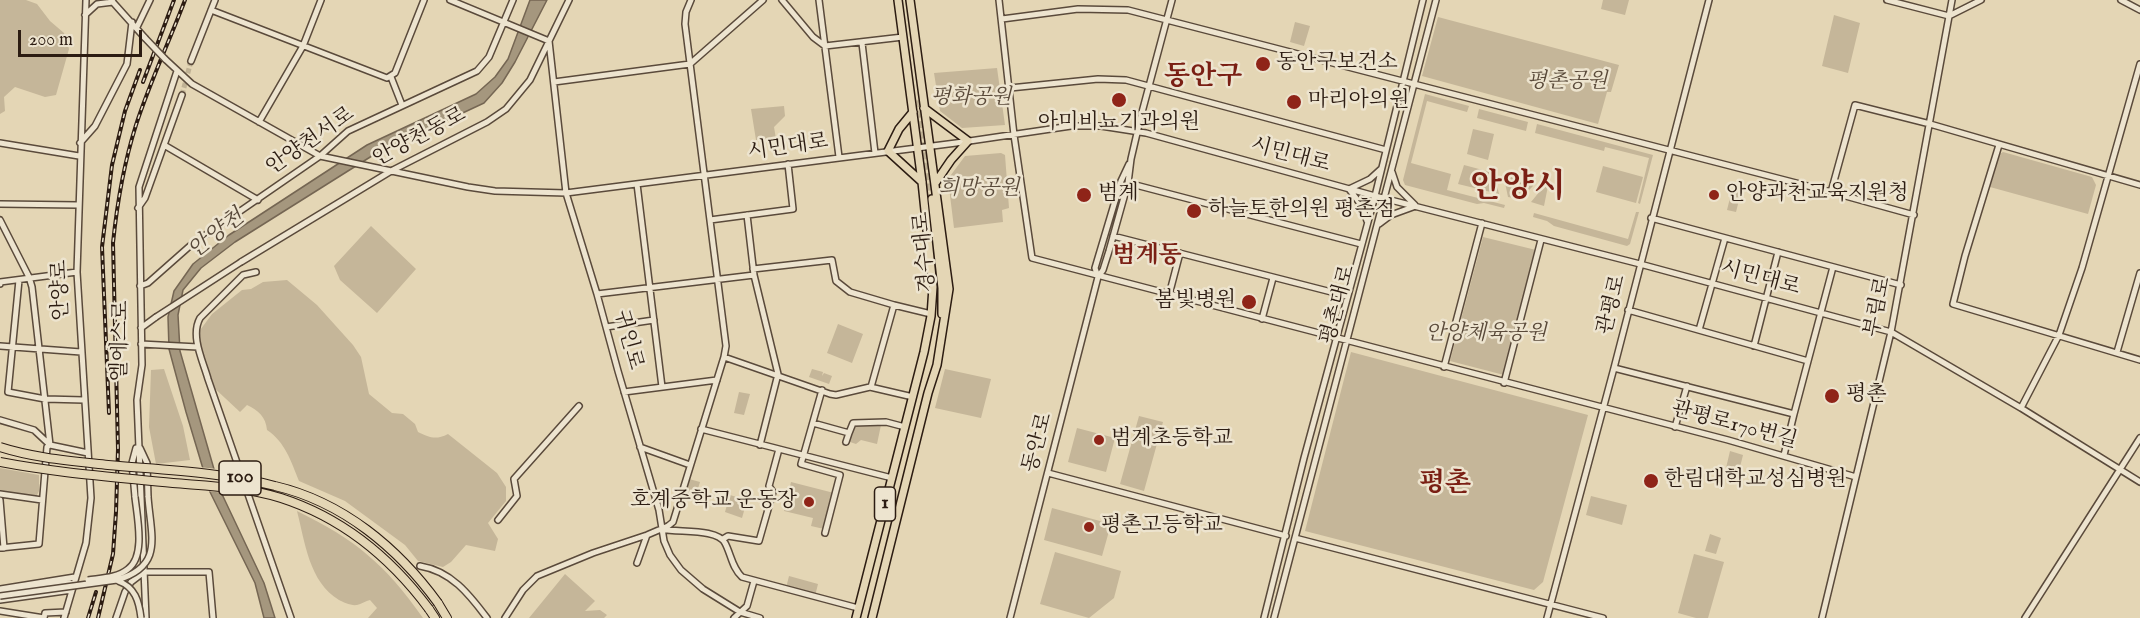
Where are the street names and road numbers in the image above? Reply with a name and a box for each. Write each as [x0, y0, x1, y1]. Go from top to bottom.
street label: 안양천서로 [262, 103, 360, 181]
street label: 안양천동로 [369, 103, 471, 173]
street label: 시민대로 [746, 130, 830, 166]
street label: 시민대로 [1248, 133, 1332, 179]
street label: 경수대로 [910, 210, 942, 294]
street label: 시민대로 [1718, 256, 1802, 302]
street label: 안양로 [48, 259, 76, 321]
street label: 평촌대로 [1316, 263, 1362, 347]
street label: 관평로 [1593, 272, 1633, 338]
street label: 부림로 [1860, 275, 1898, 339]
street label: 엘에스로 [109, 300, 135, 382]
street label: 귀인로 [607, 307, 647, 373]
street label: 관평로170번길 [1668, 397, 1800, 455]
street label: 동안로 [1019, 410, 1059, 476]
road number: 100 [219, 461, 261, 495]
road number: 1 [874, 487, 896, 521]

